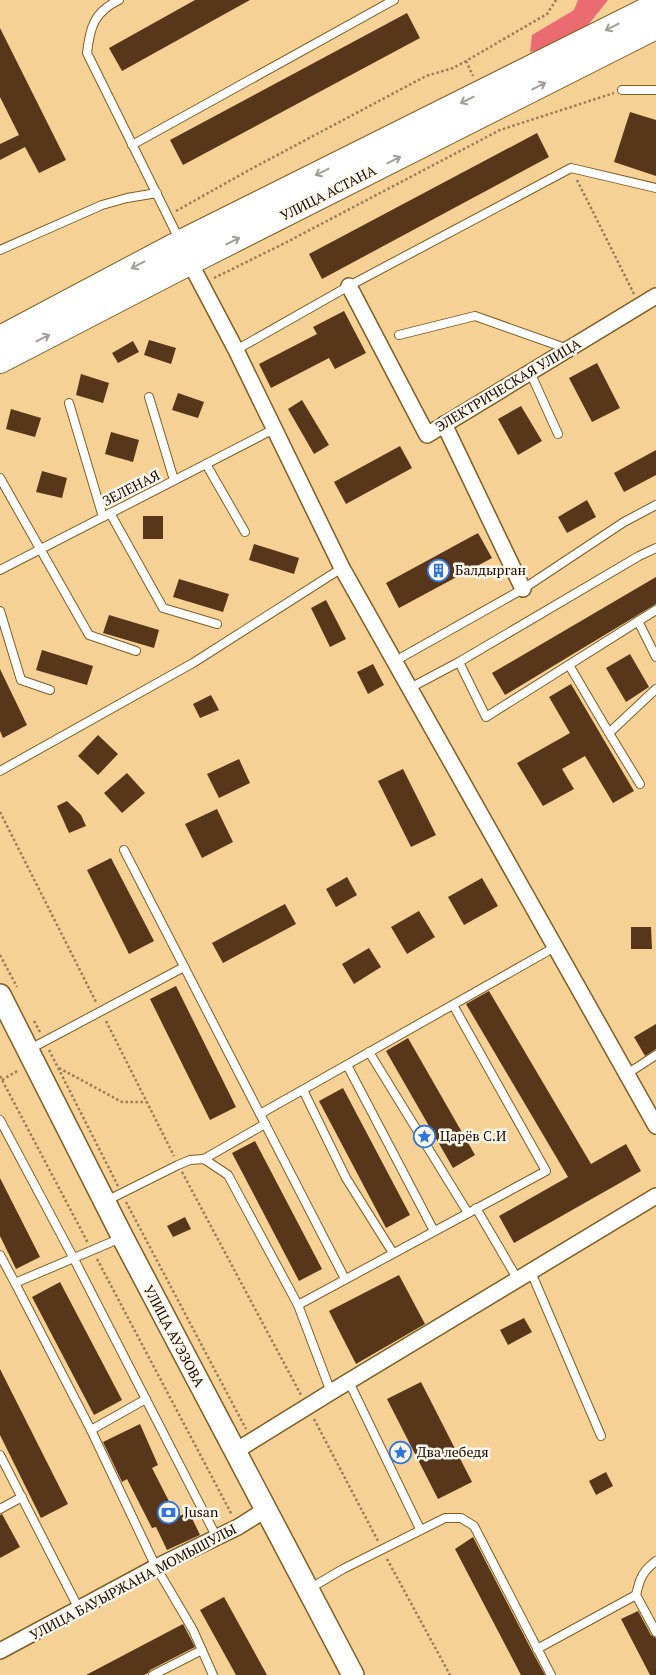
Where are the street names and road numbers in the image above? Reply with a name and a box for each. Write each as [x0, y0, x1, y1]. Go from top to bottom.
street label: УЛИЦА АСТАНА [277, 160, 379, 225]
street label: ЭЛЕКТРИЧЕСКАЯ УЛИЦА [431, 333, 584, 436]
street label: ЗЕЛЕНАЯ [99, 465, 163, 510]
street label: УЛИЦА АУЭЗОВА [140, 1281, 210, 1391]
street label: УЛИЦА БАУЫРЖАНА МОМЫШУЛЫ [26, 1519, 239, 1644]

